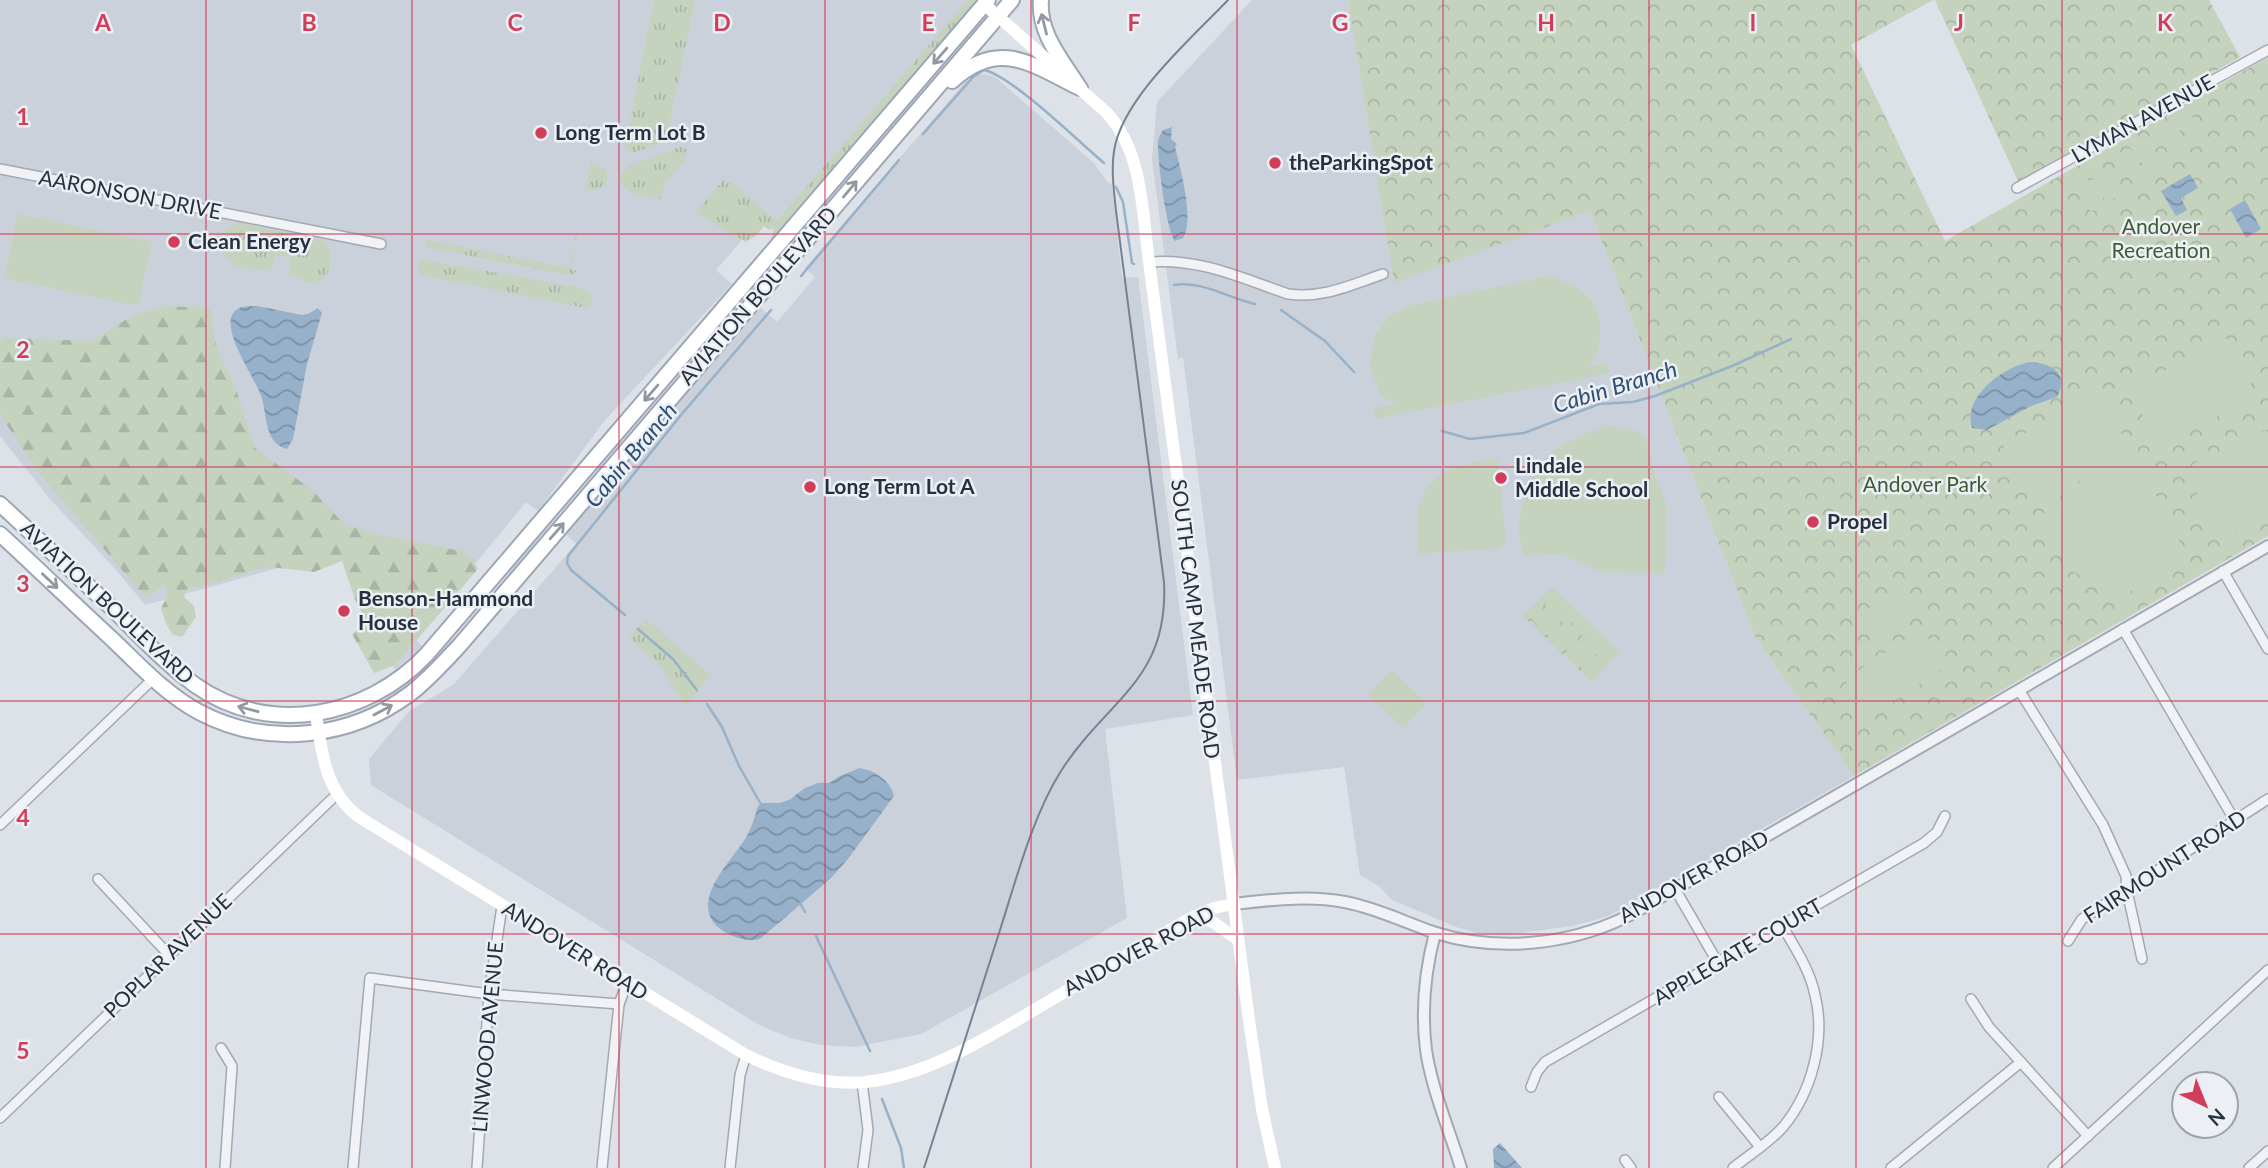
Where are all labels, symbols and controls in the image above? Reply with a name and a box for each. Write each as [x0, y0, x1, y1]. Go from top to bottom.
text: A [94, 8, 112, 36]
text: B [301, 8, 317, 36]
text: C [507, 8, 523, 36]
text: D [713, 8, 731, 36]
text: E [921, 8, 935, 36]
text: F [1127, 8, 1141, 36]
text: G [1332, 8, 1348, 36]
text: H [1537, 8, 1555, 36]
text: I [1750, 8, 1756, 36]
text: J [1954, 8, 1964, 36]
text: K [2157, 8, 2173, 36]
one-way arrow [1037, 13, 1050, 36]
one-way arrow [932, 47, 948, 65]
street label: LYMAN AVENUE [2067, 68, 2218, 167]
text: 1 [16, 102, 30, 130]
place label: Long Term Lot B [555, 119, 706, 144]
marker: Long Term Lot B [533, 125, 549, 141]
place label: theParkingSpot [1289, 149, 1433, 174]
marker: theParkingSpot [1267, 155, 1283, 171]
street label: AARONSON DRIVE [37, 164, 224, 223]
one-way arrow [842, 180, 858, 198]
street label: AVIATION BOULEVARD [673, 201, 841, 389]
park label: Andover Recreation [2112, 213, 2210, 262]
place label: Clean Energy [188, 228, 312, 253]
marker: Clean Energy [166, 234, 182, 250]
text: 2 [16, 335, 30, 363]
water label: Cabin Branch [1549, 354, 1680, 418]
one-way arrow [643, 384, 659, 402]
water label: Cabin Branch [578, 396, 682, 513]
place label: Lindale Middle School [1515, 452, 1648, 501]
marker: Lindale Middle School [1493, 470, 1509, 486]
park label: Andover Park [1863, 471, 1988, 496]
place label: Long Term Lot A [824, 473, 975, 498]
street label: SOUTH CAMP MEADE ROAD [1167, 478, 1226, 760]
marker: Long Term Lot A [802, 479, 818, 495]
place label: Propel [1827, 508, 1888, 533]
marker: Propel [1805, 514, 1821, 530]
street label: AVIATION BOULEVARD [16, 515, 200, 689]
one-way arrow [549, 522, 565, 540]
text: 3 [16, 569, 30, 597]
one-way arrow [41, 572, 58, 589]
place label: Benson-Hammond House [358, 585, 533, 634]
marker: Benson-Hammond House [336, 603, 352, 619]
one-way arrow [238, 702, 260, 715]
one-way arrow [372, 703, 393, 717]
text: 4 [16, 803, 30, 831]
street label: FAIRMOUNT ROAD [2078, 804, 2250, 928]
street label: ANDOVER ROAD [1614, 824, 1772, 927]
street label: POPLAR AVENUE [98, 888, 236, 1022]
street label: APPLEGATE COURT [1648, 892, 1827, 1009]
street label: ANDOVER ROAD [498, 895, 653, 1005]
street label: ANDOVER ROAD [1059, 899, 1218, 1000]
street label: LINWOOD AVENUE [466, 940, 507, 1133]
text: 5 [16, 1036, 30, 1064]
north arrow [2170, 1070, 2240, 1140]
text: N [2204, 1104, 2230, 1131]

